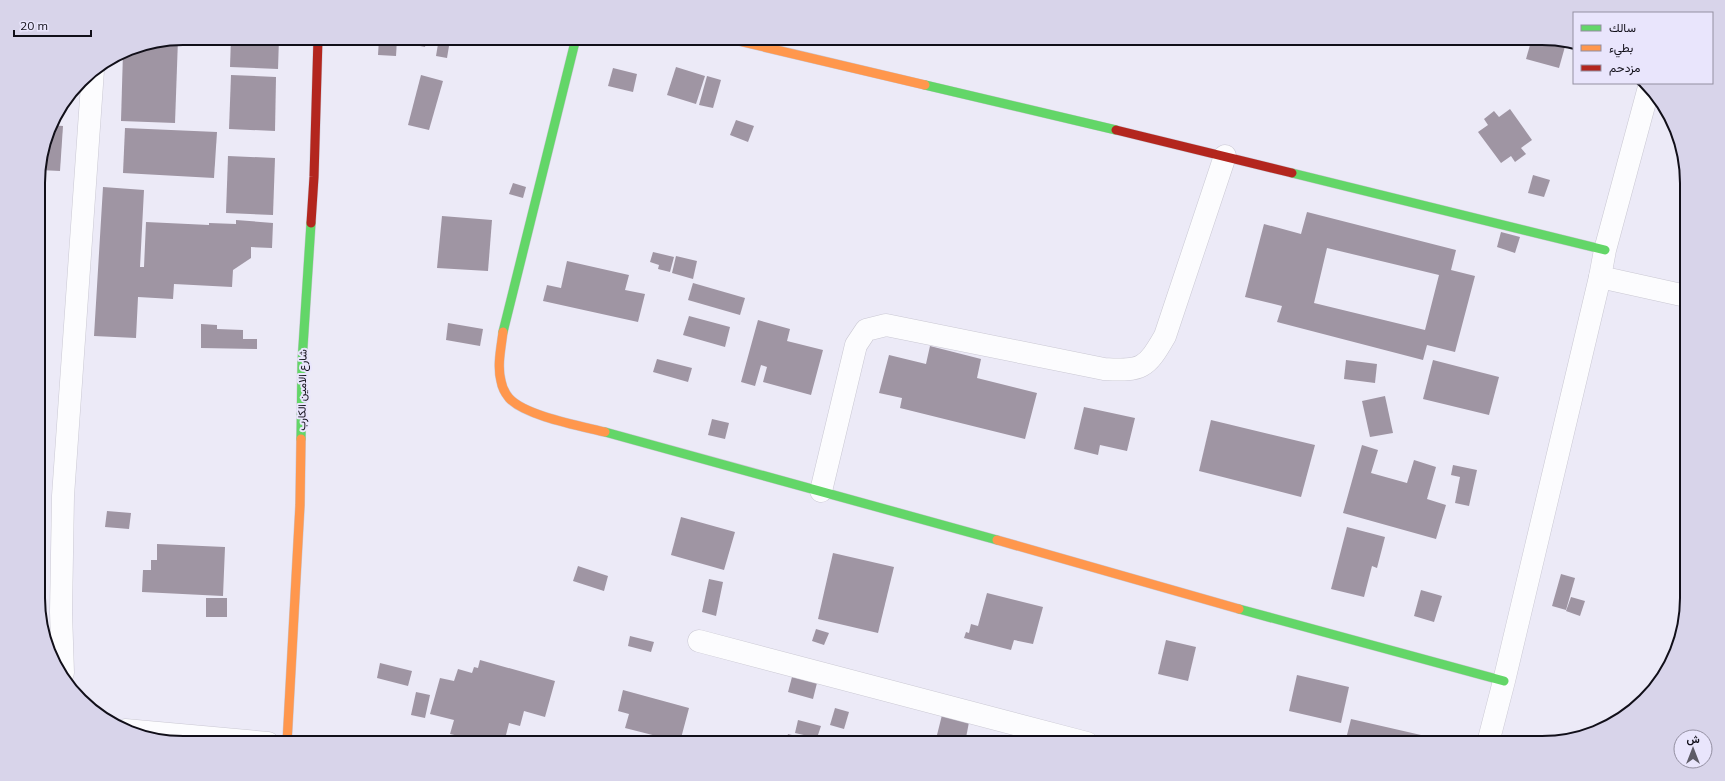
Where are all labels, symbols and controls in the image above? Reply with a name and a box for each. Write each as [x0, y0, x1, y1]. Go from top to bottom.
scale bar [14, 12, 91, 38]
legend [1573, 12, 1713, 84]
text: 20 m [20, 18, 48, 33]
text: سالك [1609, 20, 1636, 35]
text: بطيء [1609, 40, 1633, 58]
text: مزدحم [1609, 60, 1640, 76]
street label: شارع الامين الكارب [294, 349, 311, 431]
north arrow [1673, 729, 1713, 769]
text: ش [1686, 732, 1700, 746]

